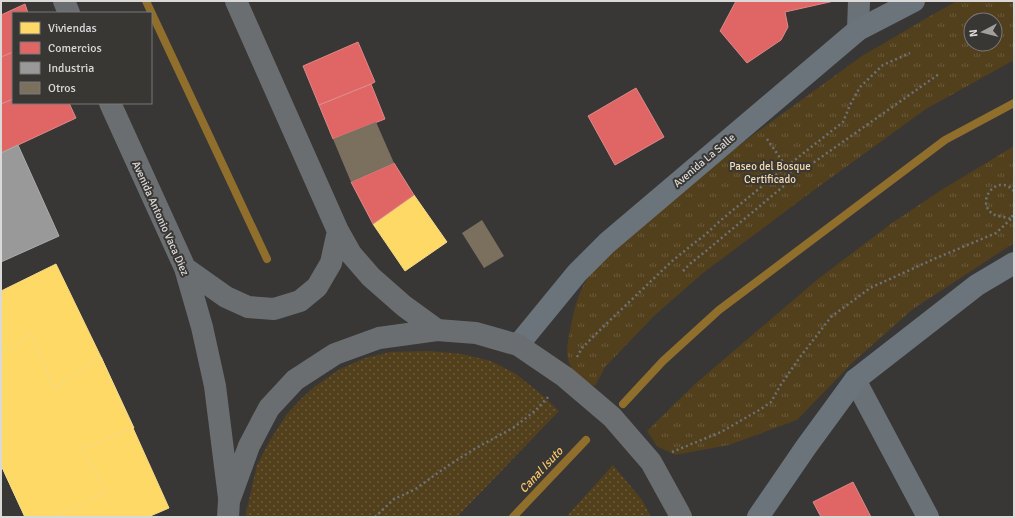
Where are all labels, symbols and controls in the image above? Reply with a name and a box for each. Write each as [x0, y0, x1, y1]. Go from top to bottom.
legend [12, 12, 152, 104]
north arrow [963, 12, 1003, 52]
text: Viviendas [48, 21, 97, 36]
text: N [967, 29, 980, 38]
text: Comercios [48, 41, 102, 56]
text: Industria [48, 61, 94, 76]
text: Otros [48, 81, 76, 96]
street label: Avenida La Salle [671, 131, 738, 190]
street label: Avenida Antonio Vaca Diez [129, 159, 192, 278]
park label: Paseo del Bosque Certificado [729, 160, 811, 186]
water label: Canal Isuto [516, 444, 567, 497]

